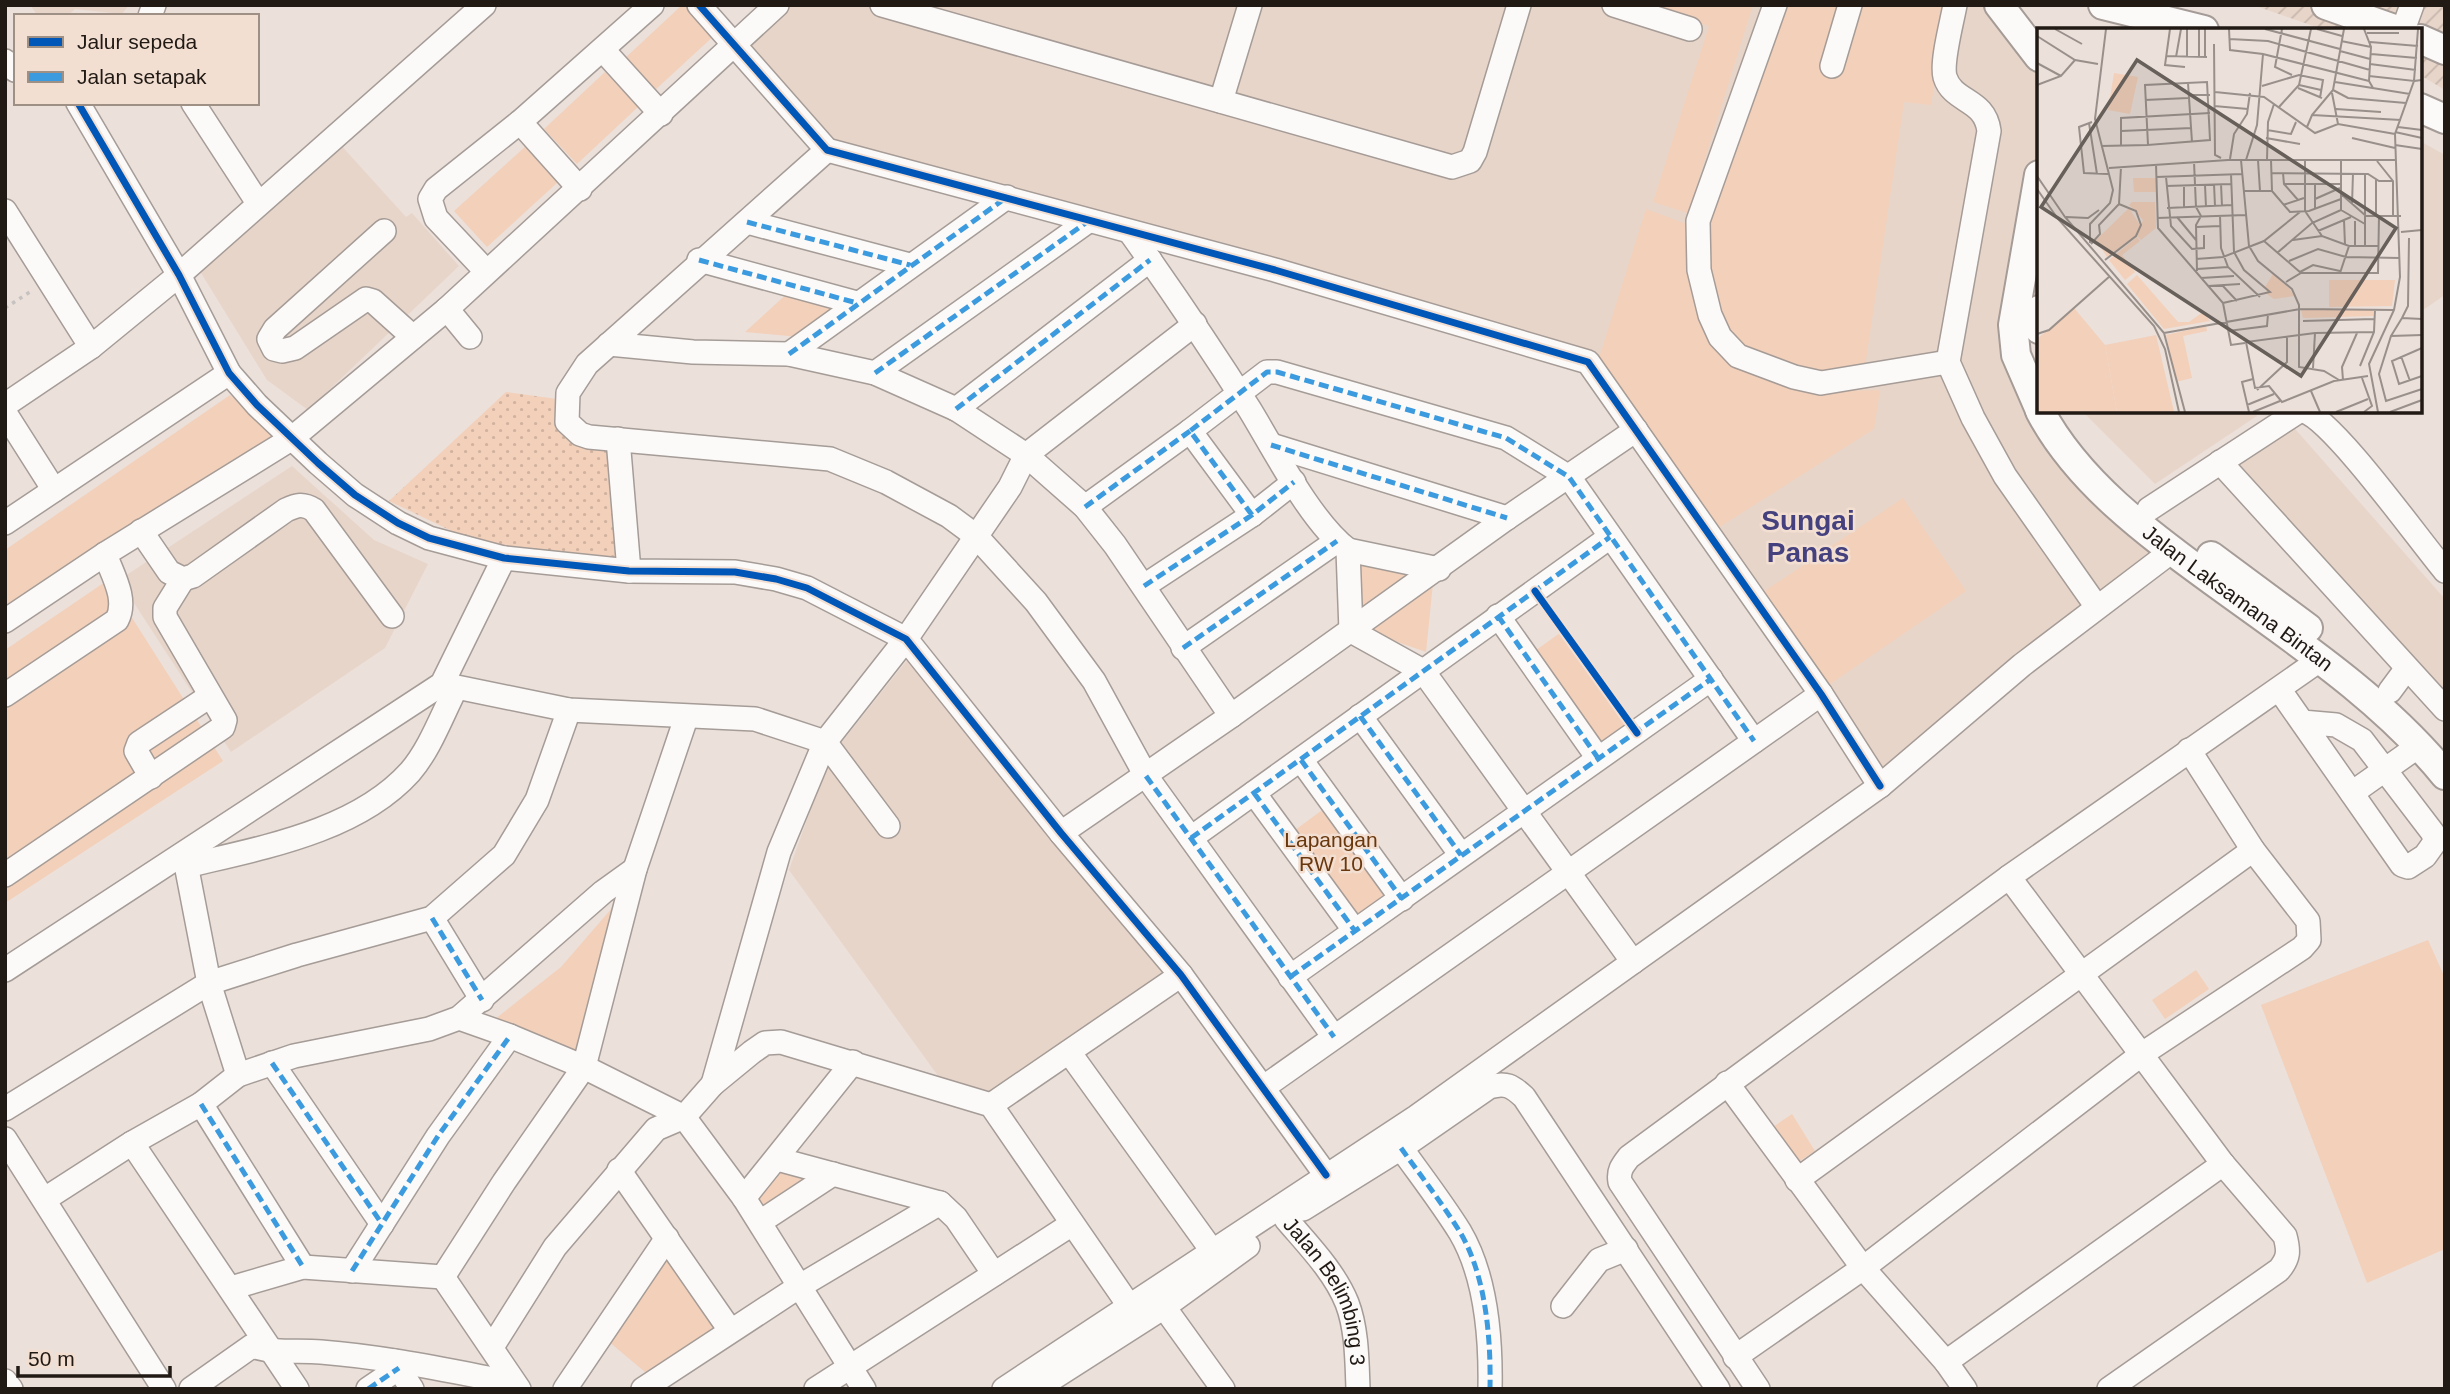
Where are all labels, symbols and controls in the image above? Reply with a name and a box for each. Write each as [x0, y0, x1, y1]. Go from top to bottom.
legend [14, 14, 259, 105]
inset map [2037, 28, 2422, 413]
text: Jalur sepeda [77, 30, 198, 53]
text: Jalan setapak [77, 65, 207, 88]
district label: Sungai Panas [1761, 505, 1855, 568]
street label: Jalan Laksamana Bintan [2139, 521, 2338, 676]
park label: Lapangan RW 10 [1284, 828, 1378, 875]
street label: Jalan Belimbing 3 [1279, 1213, 1369, 1366]
scale bar [18, 1334, 170, 1378]
text: 50 m [28, 1347, 75, 1370]

